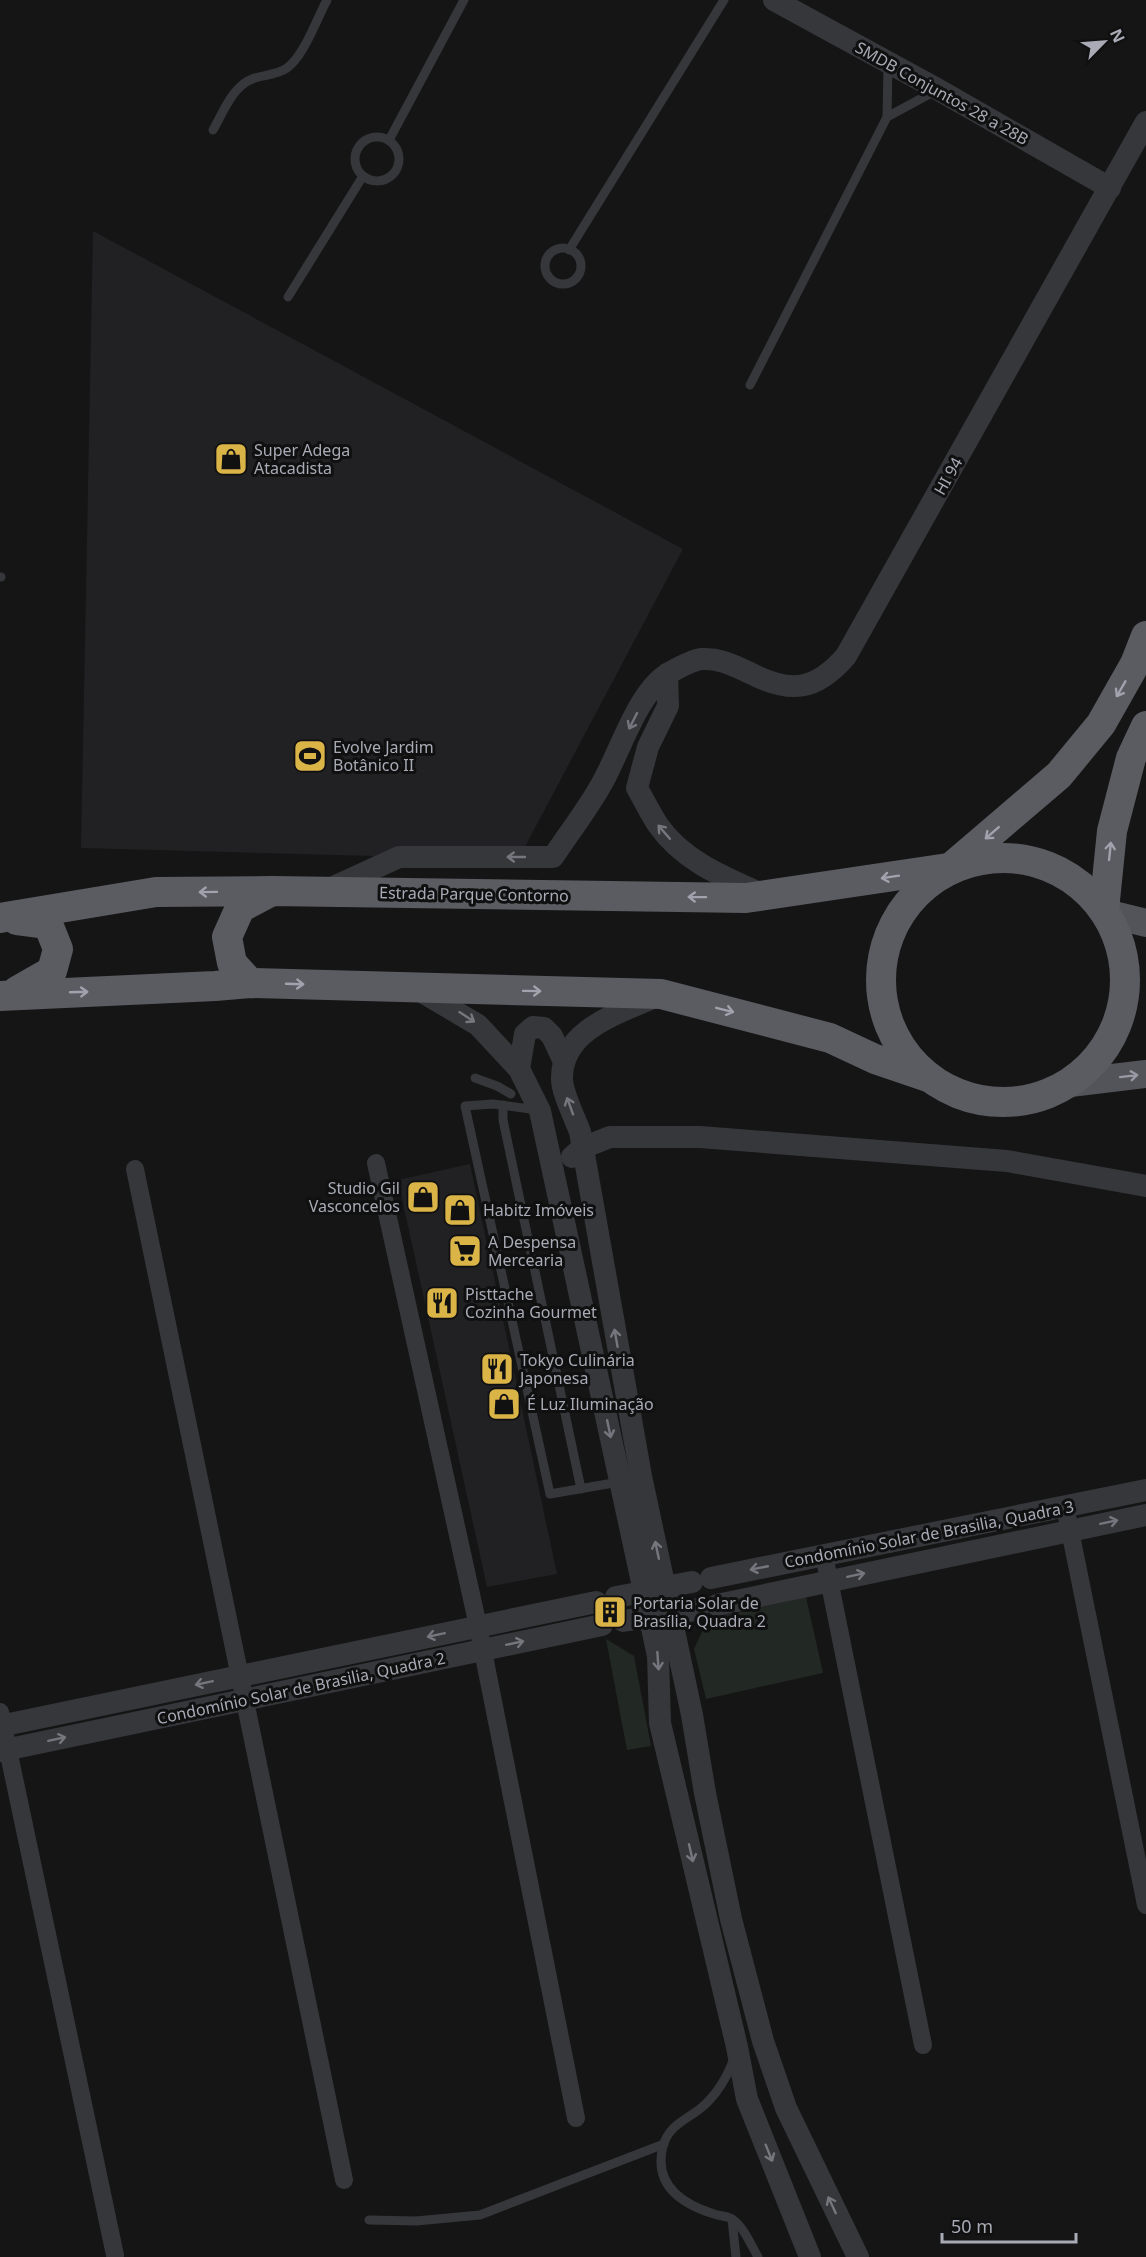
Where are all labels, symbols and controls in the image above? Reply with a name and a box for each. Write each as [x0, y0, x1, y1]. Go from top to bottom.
north arrow [1074, 12, 1134, 72]
text: N [1105, 25, 1130, 46]
street label: SMDB Conjuntos 28 a 28B [852, 36, 1032, 150]
place label: Super Adega Atacadista [254, 439, 350, 479]
shop icon: Super Adega Atacadista [213, 441, 249, 477]
street label: HI 94 [929, 453, 967, 499]
one-way arrow [1115, 679, 1126, 697]
one-way arrow [627, 711, 639, 729]
place label: Evolve Jardim Botânico II [333, 736, 434, 776]
sports icon: Evolve Jardim Botânico II [292, 738, 328, 774]
one-way arrow [657, 825, 671, 840]
one-way arrow [984, 826, 1000, 839]
one-way arrow [1105, 842, 1116, 862]
one-way arrow [507, 851, 527, 863]
one-way arrow [881, 871, 901, 882]
street label: Estrada Parque Contorno [379, 881, 569, 907]
one-way arrow [199, 886, 219, 897]
one-way arrow [688, 891, 708, 903]
one-way arrow [285, 978, 305, 990]
one-way arrow [521, 985, 541, 997]
one-way arrow [69, 986, 89, 997]
one-way arrow [715, 1005, 734, 1017]
one-way arrow [458, 1011, 475, 1024]
one-way arrow [1119, 1070, 1139, 1081]
one-way arrow [564, 1097, 575, 1116]
place label: Studio Gil Vasconcelos [309, 1177, 400, 1217]
shop icon: Studio Gil Vasconcelos [405, 1179, 441, 1215]
shop icon: Habitz Imóveis [442, 1192, 478, 1228]
place label: Habitz Imóveis [483, 1199, 594, 1221]
place label: A Despensa Mercearia [488, 1231, 576, 1271]
supermarket icon: A Despensa Mercearia [447, 1233, 483, 1269]
place label: Pisttache Cozinha Gourmet [465, 1283, 597, 1323]
restaurant icon: Pisttache Cozinha Gourmet [424, 1285, 460, 1321]
one-way arrow [610, 1329, 621, 1348]
place label: Tokyo Culinária Japonesa [518, 1349, 635, 1389]
restaurant icon: Tokyo Culinária Japonesa [479, 1351, 515, 1387]
shop icon: É Luz Iluminação [486, 1386, 522, 1422]
place label: É Luz Iluminação [527, 1393, 654, 1415]
one-way arrow [604, 1419, 615, 1439]
street label: Condomínio Solar de Brasilia, Quadra 3 [782, 1495, 1076, 1573]
one-way arrow [1099, 1516, 1118, 1528]
one-way arrow [651, 1541, 663, 1560]
one-way arrow [750, 1563, 770, 1574]
one-way arrow [846, 1568, 865, 1580]
place label: Portaria Solar de Brasília, Quadra 2 [633, 1592, 766, 1632]
building icon: Portaria Solar de Brasília, Quadra 2 [592, 1594, 628, 1630]
one-way arrow [427, 1630, 447, 1641]
one-way arrow [505, 1637, 525, 1648]
street label: Condomínio Solar de Brasilia, Quadra 2 [155, 1647, 447, 1729]
one-way arrow [653, 1651, 664, 1671]
one-way arrow [195, 1678, 215, 1689]
one-way arrow [47, 1733, 67, 1744]
one-way arrow [685, 1843, 697, 1862]
one-way arrow [764, 2144, 775, 2162]
one-way arrow [825, 2196, 837, 2214]
scale bar [942, 2206, 1076, 2244]
text: 50 m [951, 2214, 993, 2238]

